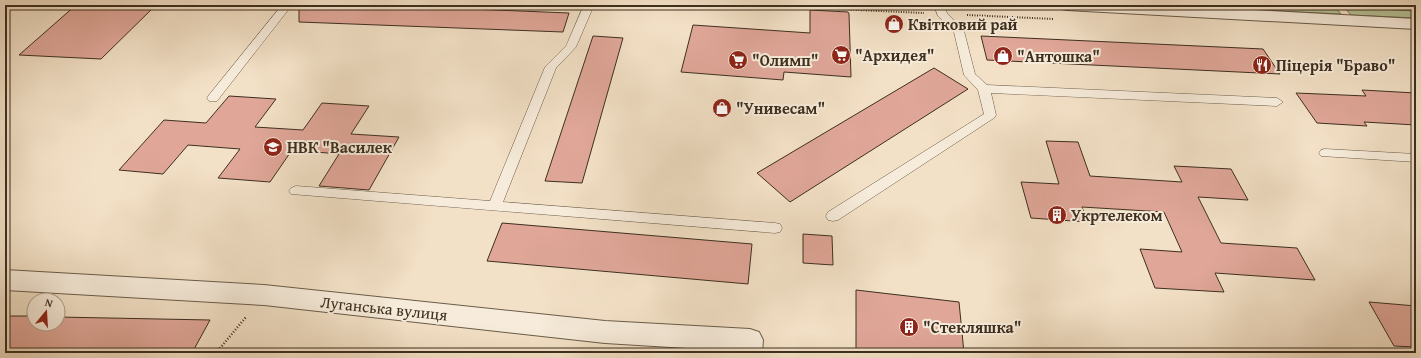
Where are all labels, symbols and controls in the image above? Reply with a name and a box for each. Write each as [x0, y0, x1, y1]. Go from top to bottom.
place label: Квітковий рай [908, 12, 1018, 36]
shop icon: Квітковий рай [883, 13, 905, 35]
place label: "Архидея" [855, 43, 935, 67]
supermarket icon: "Архидея" [830, 44, 852, 66]
place label: "Антошка" [1017, 44, 1100, 68]
shop icon: "Антошка" [992, 45, 1014, 67]
place label: "Олимп" [752, 48, 819, 72]
supermarket icon: "Олимп" [727, 49, 749, 71]
place label: Піцерія "Браво" [1276, 53, 1395, 77]
restaurant icon: Піцерія "Браво" [1251, 54, 1273, 76]
place label: "Унивесам" [736, 96, 825, 120]
shop icon: "Унивесам" [711, 97, 733, 119]
place label: НВК "Василек [287, 135, 393, 159]
school or university icon: НВК "Василек [262, 136, 284, 158]
place label: Укртелеком [1071, 203, 1163, 227]
building icon: Укртелеком [1046, 204, 1068, 226]
street label: Луганська вулиця [319, 289, 449, 327]
north arrow [26, 292, 66, 332]
text: N [43, 294, 56, 311]
place label: "Стекляшка" [923, 315, 1022, 339]
building icon: "Стекляшка" [898, 316, 920, 338]

